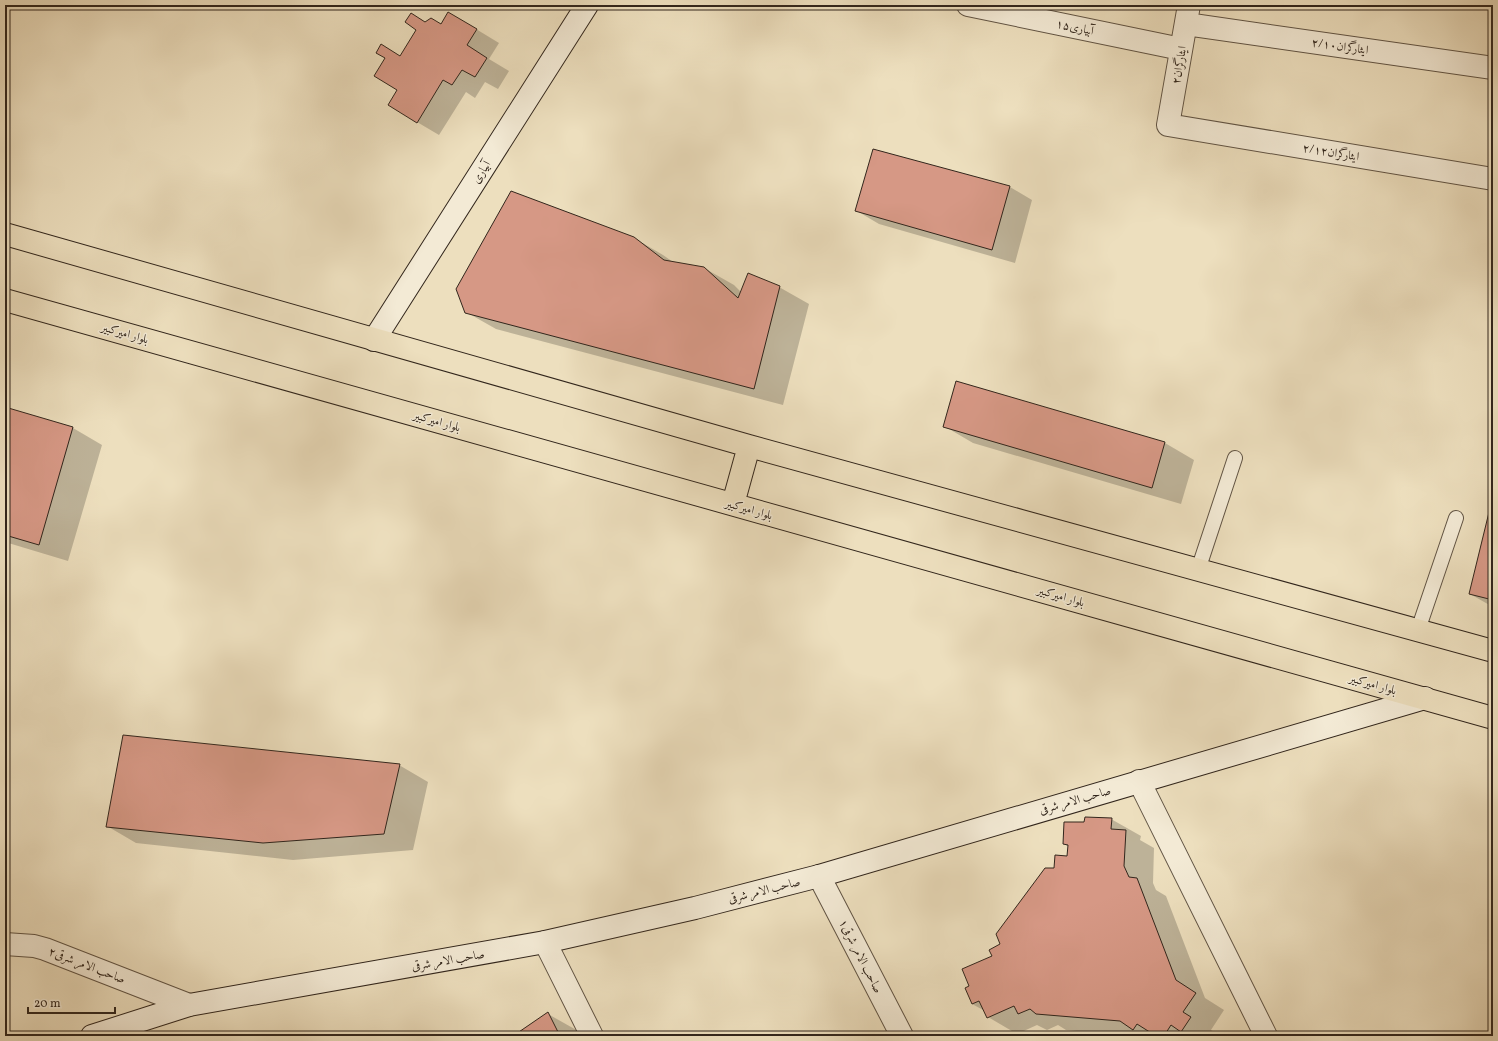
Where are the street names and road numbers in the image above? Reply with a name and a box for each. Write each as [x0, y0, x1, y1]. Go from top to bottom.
street label: آبیاری۱۵ [1054, 15, 1097, 40]
street label: ایثارگران۲/۱۰ [1310, 34, 1370, 59]
street label: ایثارگران۲ [1168, 44, 1191, 86]
street label: ایثارگران۲/۱۲ [1301, 140, 1361, 165]
street label: آبیاری [468, 156, 496, 187]
street label: بلوار امیرکبیر [97, 319, 150, 348]
street label: بلوار امیرکبیر [409, 407, 462, 436]
street label: بلوار امیرکبیر [721, 495, 774, 524]
street label: بلوار امیرکبیر [1033, 582, 1086, 611]
street label: بلوار امیرکبیر [1345, 670, 1398, 699]
street label: صاحب الامر شرقی [1038, 783, 1113, 819]
street label: صاحب الامر شرقی [726, 874, 802, 908]
street label: صاحب الامر شرقی۱ [835, 917, 886, 996]
street label: ۲صاحب الامر شرقی [46, 944, 127, 988]
street label: صاحب الامر شرقی [410, 947, 486, 975]

